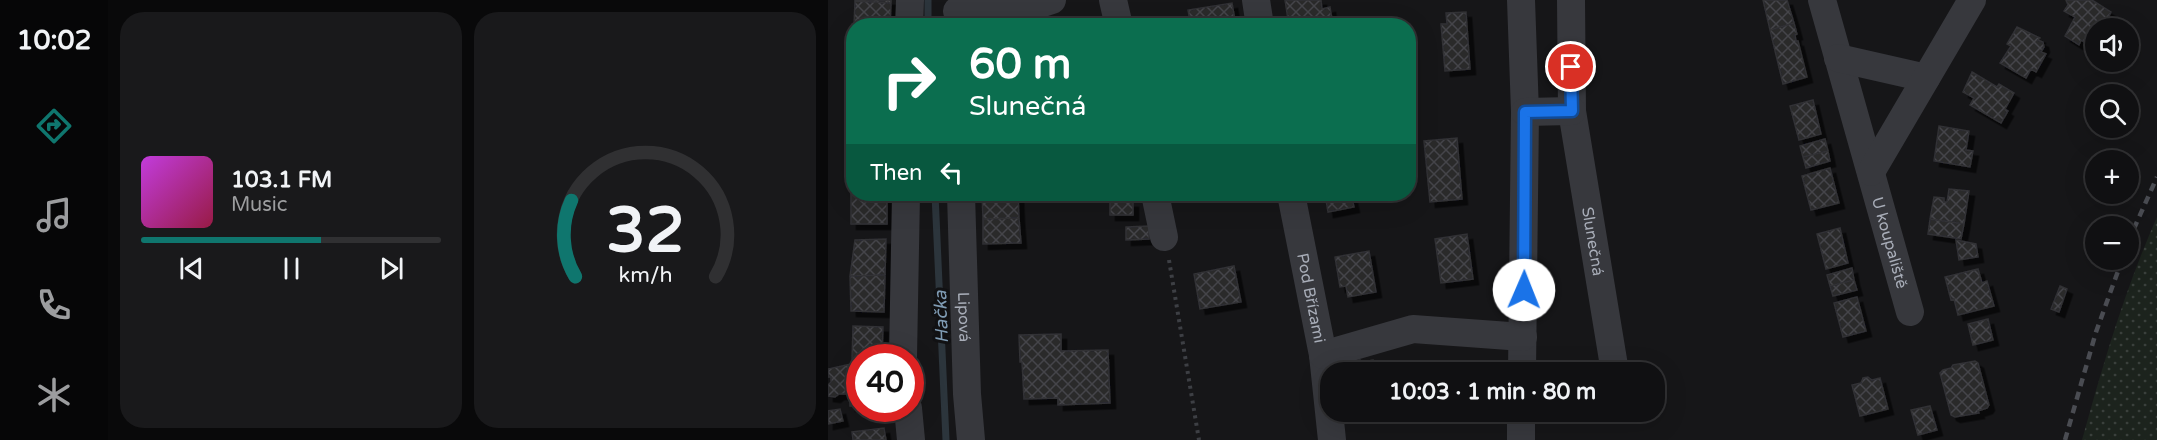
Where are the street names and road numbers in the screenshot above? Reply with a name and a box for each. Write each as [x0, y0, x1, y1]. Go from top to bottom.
street label: U koupaliště [1867, 195, 1912, 291]
street label: Slunečná [1577, 205, 1608, 277]
street label: Pod Břízami [1292, 251, 1329, 345]
street label: Lipová [953, 292, 974, 342]

